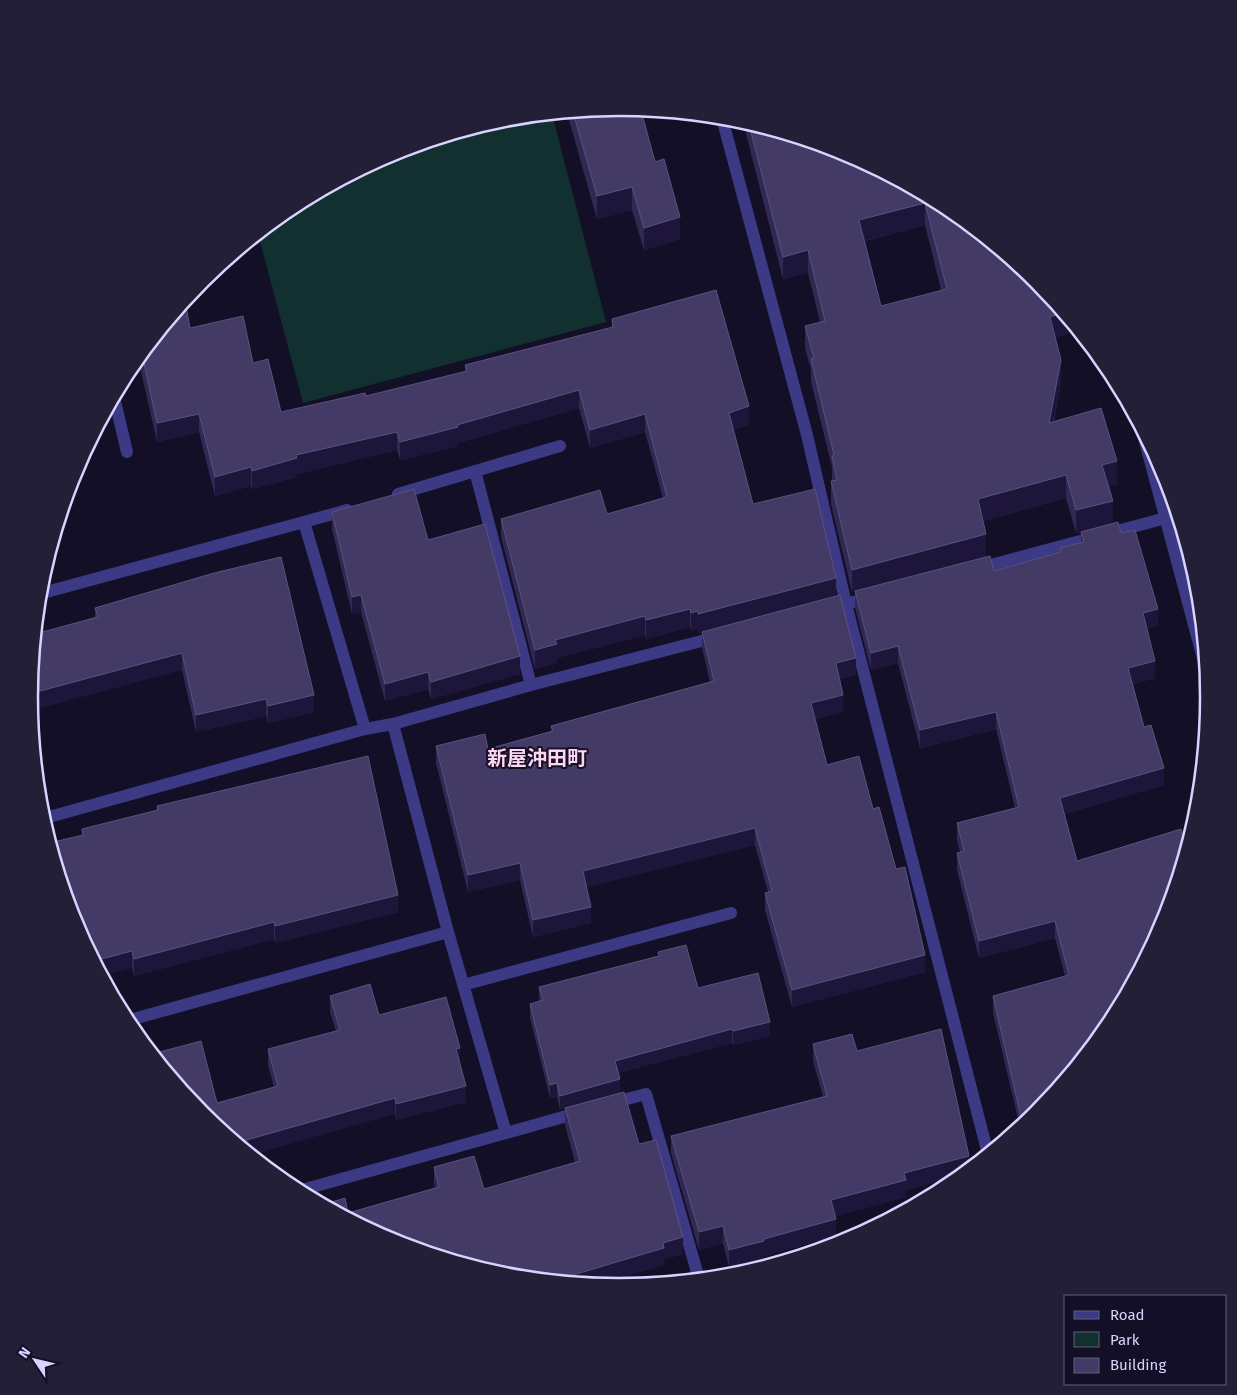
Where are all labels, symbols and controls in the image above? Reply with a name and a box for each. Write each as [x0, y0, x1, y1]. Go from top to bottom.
district label: 新屋沖田町 [487, 746, 587, 770]
legend [1064, 1295, 1227, 1385]
text: Road [1110, 1306, 1145, 1324]
text: Park [1110, 1331, 1140, 1349]
north arrow [10, 1335, 60, 1385]
text: N [15, 1344, 34, 1362]
text: Building [1110, 1356, 1166, 1374]

